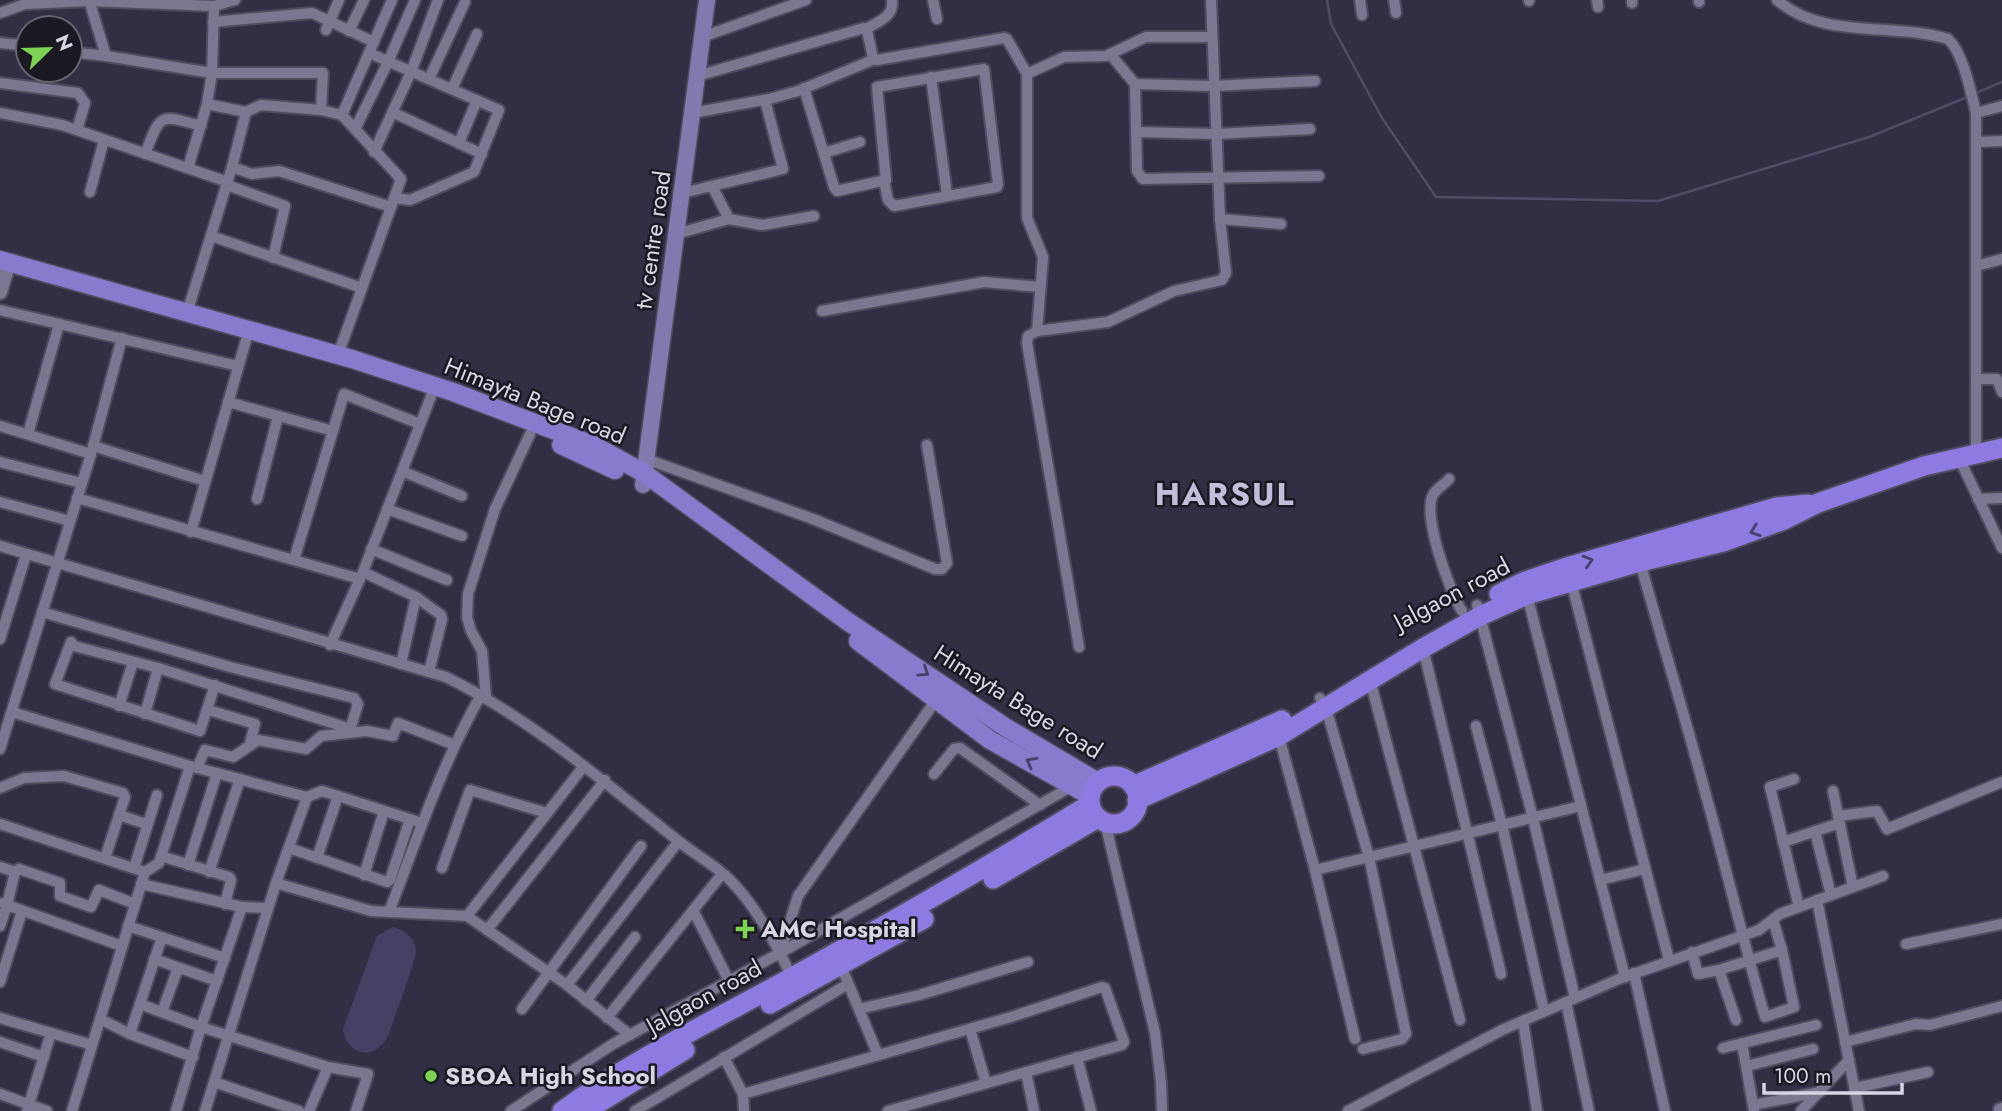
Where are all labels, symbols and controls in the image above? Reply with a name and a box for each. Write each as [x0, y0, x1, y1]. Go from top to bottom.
north arrow [14, 14, 84, 84]
text: N [49, 30, 80, 55]
street label: tv centre road [625, 169, 680, 311]
street label: Himayta Bage road [439, 348, 631, 453]
district label: HARSUL [1155, 471, 1295, 517]
one-way arrow [1750, 522, 1762, 536]
street label: Jalgaon road [1385, 548, 1516, 640]
one-way arrow [1581, 555, 1593, 569]
street label: Himayta Bage road [927, 636, 1109, 768]
one-way arrow [916, 664, 929, 677]
one-way arrow [1026, 757, 1038, 770]
place label: AMC Hospital [760, 911, 917, 946]
marker: AMC Hospital [735, 919, 755, 939]
street label: Jalgaon road [637, 950, 768, 1044]
scale bar [1764, 1052, 1902, 1096]
place label: SBOA High School [445, 1058, 656, 1093]
text: 100 m [1774, 1061, 1831, 1091]
marker: SBOA High School [423, 1068, 439, 1084]

